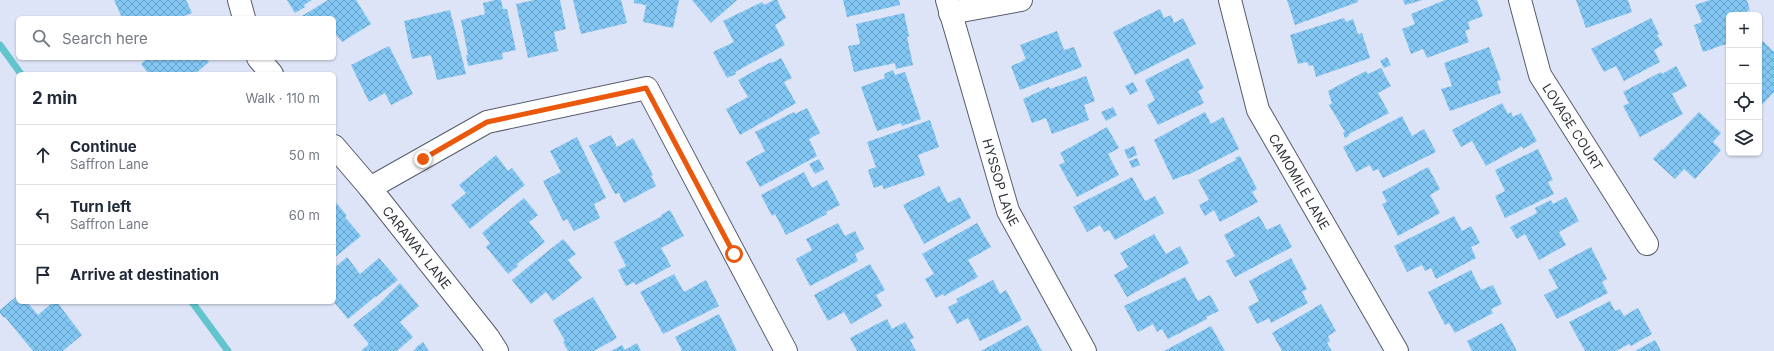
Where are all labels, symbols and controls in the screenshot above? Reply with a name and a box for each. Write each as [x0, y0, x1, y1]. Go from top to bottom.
map controls [1726, 12, 1762, 156]
button: + [1726, 12, 1762, 48]
search box [16, 16, 336, 60]
icon: search [30, 27, 52, 49]
text: Search here [62, 29, 148, 48]
button: − [1726, 48, 1762, 84]
street label: LOVAGE COURT [1539, 80, 1606, 173]
button: locate [1726, 84, 1762, 120]
text: 2 min [32, 88, 77, 108]
text: Walk · 110 m [245, 90, 320, 106]
button: layers [1726, 120, 1762, 156]
street label: CAMOMILE LANE [1265, 131, 1333, 232]
text: Continue [70, 137, 137, 156]
street label: HYSSOP LANE [979, 137, 1023, 229]
icon: ahead [32, 144, 54, 166]
text: 50 m [289, 147, 320, 163]
route end [414, 150, 432, 168]
text: Saffron Lane [70, 156, 148, 172]
text: Turn left [70, 197, 131, 216]
street label: CARAWAY LANE [379, 203, 455, 292]
icon: left [32, 204, 54, 226]
text: 60 m [289, 207, 320, 223]
text: Saffron Lane [70, 216, 148, 232]
route start [725, 245, 743, 263]
icon: arrive [32, 264, 54, 286]
text: Arrive at destination [70, 265, 219, 284]

